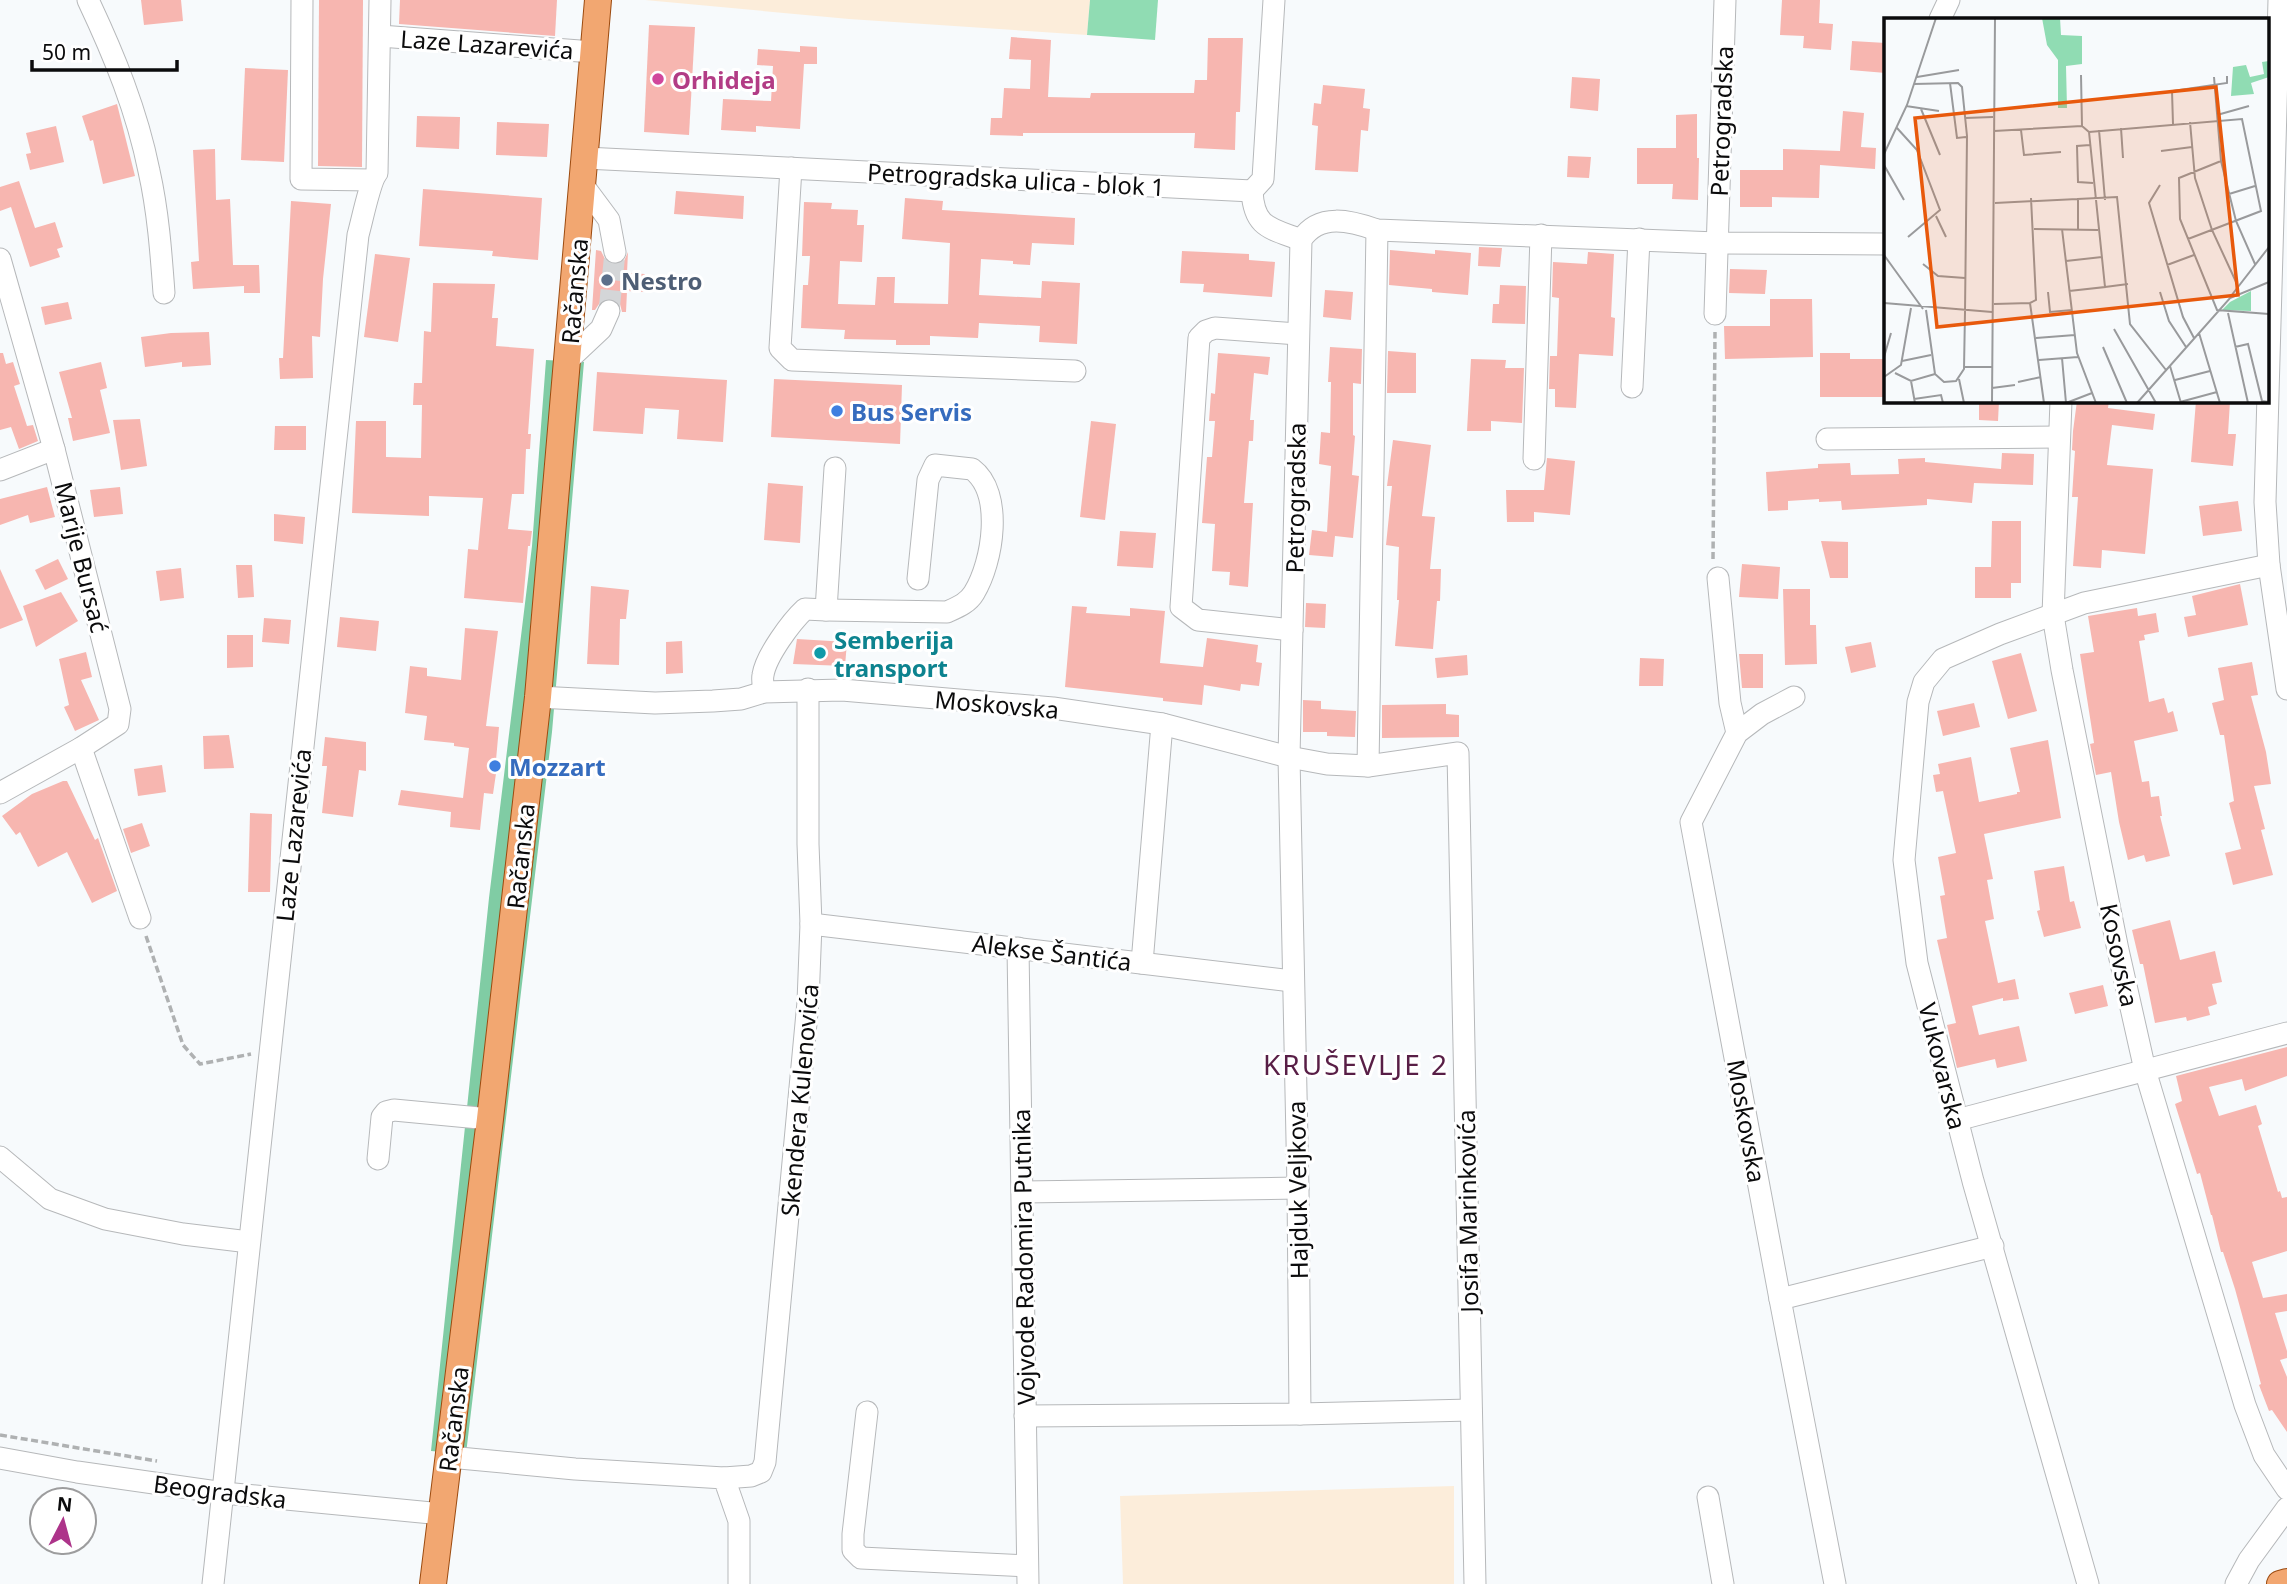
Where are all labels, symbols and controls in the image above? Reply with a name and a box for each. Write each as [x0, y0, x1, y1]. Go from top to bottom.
inset map [1884, 18, 2270, 402]
street label: Laze Lazarevića [399, 21, 575, 67]
scale bar [32, 28, 177, 72]
text: 50 m [42, 38, 91, 66]
street label: Petrogradska [1702, 45, 1740, 197]
place label: Orhideja [672, 63, 776, 96]
marker: Orhideja [650, 71, 666, 87]
street label: Petrogradska ulica - blok 1 [866, 155, 1166, 203]
street label: Račanska [553, 237, 595, 345]
place label: Nestro [621, 264, 703, 297]
marker: Nestro [599, 272, 615, 288]
place label: Bus Servis [851, 395, 972, 428]
marker: Bus Servis [829, 403, 845, 419]
street label: Petrogradska [1277, 422, 1313, 574]
street label: Marije Bursać [47, 478, 117, 636]
place label: Semberija transport [834, 623, 954, 684]
marker: Semberija transport [812, 645, 828, 661]
street label: Moskovska [933, 682, 1061, 726]
street label: Laze Lazarevića [268, 747, 318, 923]
place label: Mozzart [509, 750, 606, 783]
marker: Mozzart [487, 758, 503, 774]
street label: Račanska [498, 802, 542, 910]
street label: Kosovska [2093, 900, 2147, 1010]
street label: Alekse Šantića [970, 926, 1134, 978]
street label: Skendera Kulenovića [772, 982, 826, 1218]
street label: Vukovarska [1911, 999, 1975, 1133]
district label: KRUŠEVLJE 2 [1263, 1045, 1449, 1083]
street label: Moskovska [1720, 1057, 1774, 1185]
street label: Hajduk Veljkova [1279, 1100, 1315, 1280]
street label: Vojvode Radomira Putnika [1004, 1108, 1042, 1406]
street label: Josifa Marinkovića [1449, 1109, 1485, 1315]
street label: Račanska [430, 1364, 476, 1474]
street label: Beogradska [152, 1466, 288, 1516]
north arrow [28, 1486, 98, 1556]
text: N [56, 1490, 74, 1518]

